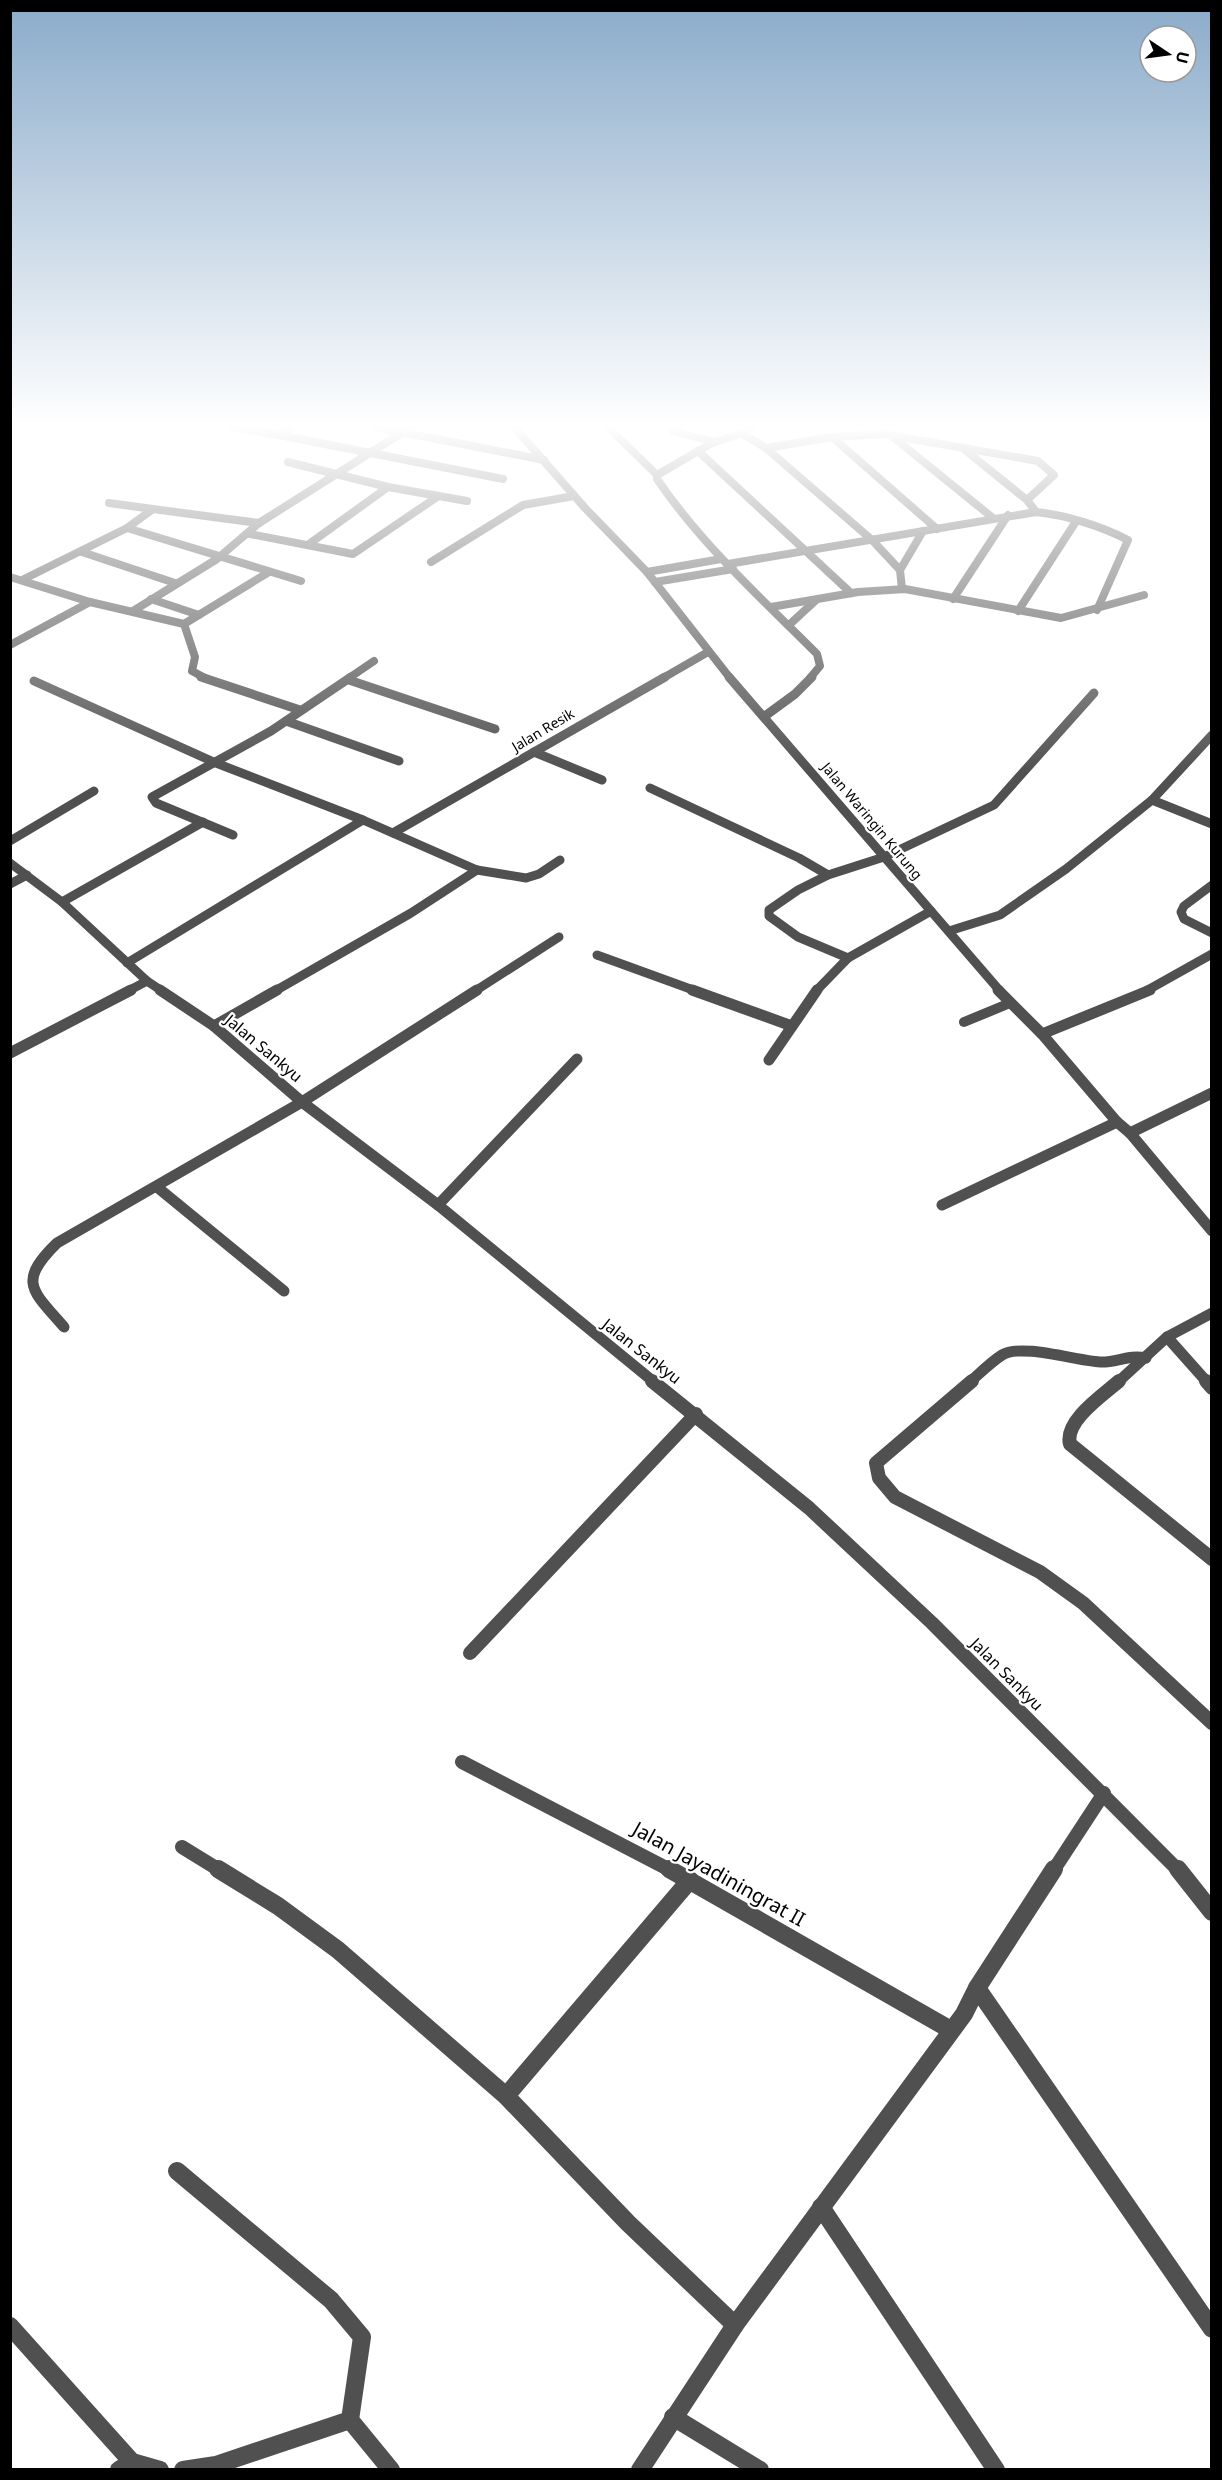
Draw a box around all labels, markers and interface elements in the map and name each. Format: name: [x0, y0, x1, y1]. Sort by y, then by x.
north arrow: [1138, 24, 1198, 84]
text: U: [1171, 49, 1195, 66]
street label: Jalan Resik: [506, 703, 578, 757]
street label: Jalan Waringin Kurung: [816, 757, 927, 883]
street label: Jalan Sankyu: [219, 1008, 307, 1087]
street label: Jalan Sankyu: [596, 1312, 686, 1389]
street label: Jalan Sankyu: [964, 1631, 1048, 1715]
street label: Jalan Jayadiningrat II: [626, 1814, 810, 1932]

